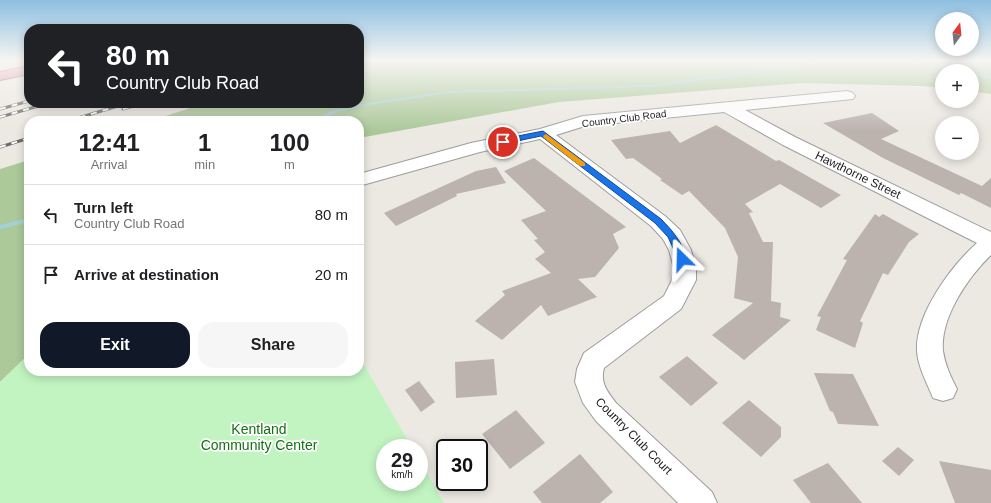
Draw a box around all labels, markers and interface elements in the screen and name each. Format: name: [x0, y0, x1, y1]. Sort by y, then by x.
north arrow: [935, 12, 979, 56]
map controls: [935, 12, 979, 160]
icon: left: [40, 40, 92, 92]
text: 80 m: [106, 40, 170, 71]
button: +: [935, 64, 979, 108]
text: Country Club Road: [106, 73, 259, 93]
street label: Country Club Road: [581, 108, 667, 129]
button: −: [935, 116, 979, 160]
pin: [486, 125, 520, 159]
text: 12:41: [78, 129, 140, 156]
text: 1: [198, 129, 211, 156]
text: 100: [270, 129, 310, 156]
icon: arrive: [492, 131, 514, 153]
street label: Hawthorne Street: [813, 148, 904, 202]
text: Arrival: [91, 157, 128, 172]
text: min: [194, 157, 215, 172]
text: m: [284, 157, 295, 172]
text: Turn left: [74, 199, 133, 216]
icon: left: [40, 204, 62, 226]
text: 80 m: [315, 206, 348, 223]
text: Country Club Road: [74, 216, 185, 231]
position arrow: [661, 238, 703, 280]
icon: arrive: [40, 264, 62, 286]
text: Arrive at destination: [74, 266, 219, 283]
text: 20 m: [315, 266, 348, 283]
button: Exit: [40, 322, 190, 368]
button: Share: [198, 322, 348, 368]
street label: Country Club Court: [593, 395, 676, 478]
park label: Kentland Community Center: [201, 421, 318, 453]
speed limit sign: 30: [436, 439, 488, 491]
text: 29: [391, 449, 413, 471]
text: km/h: [391, 469, 413, 480]

